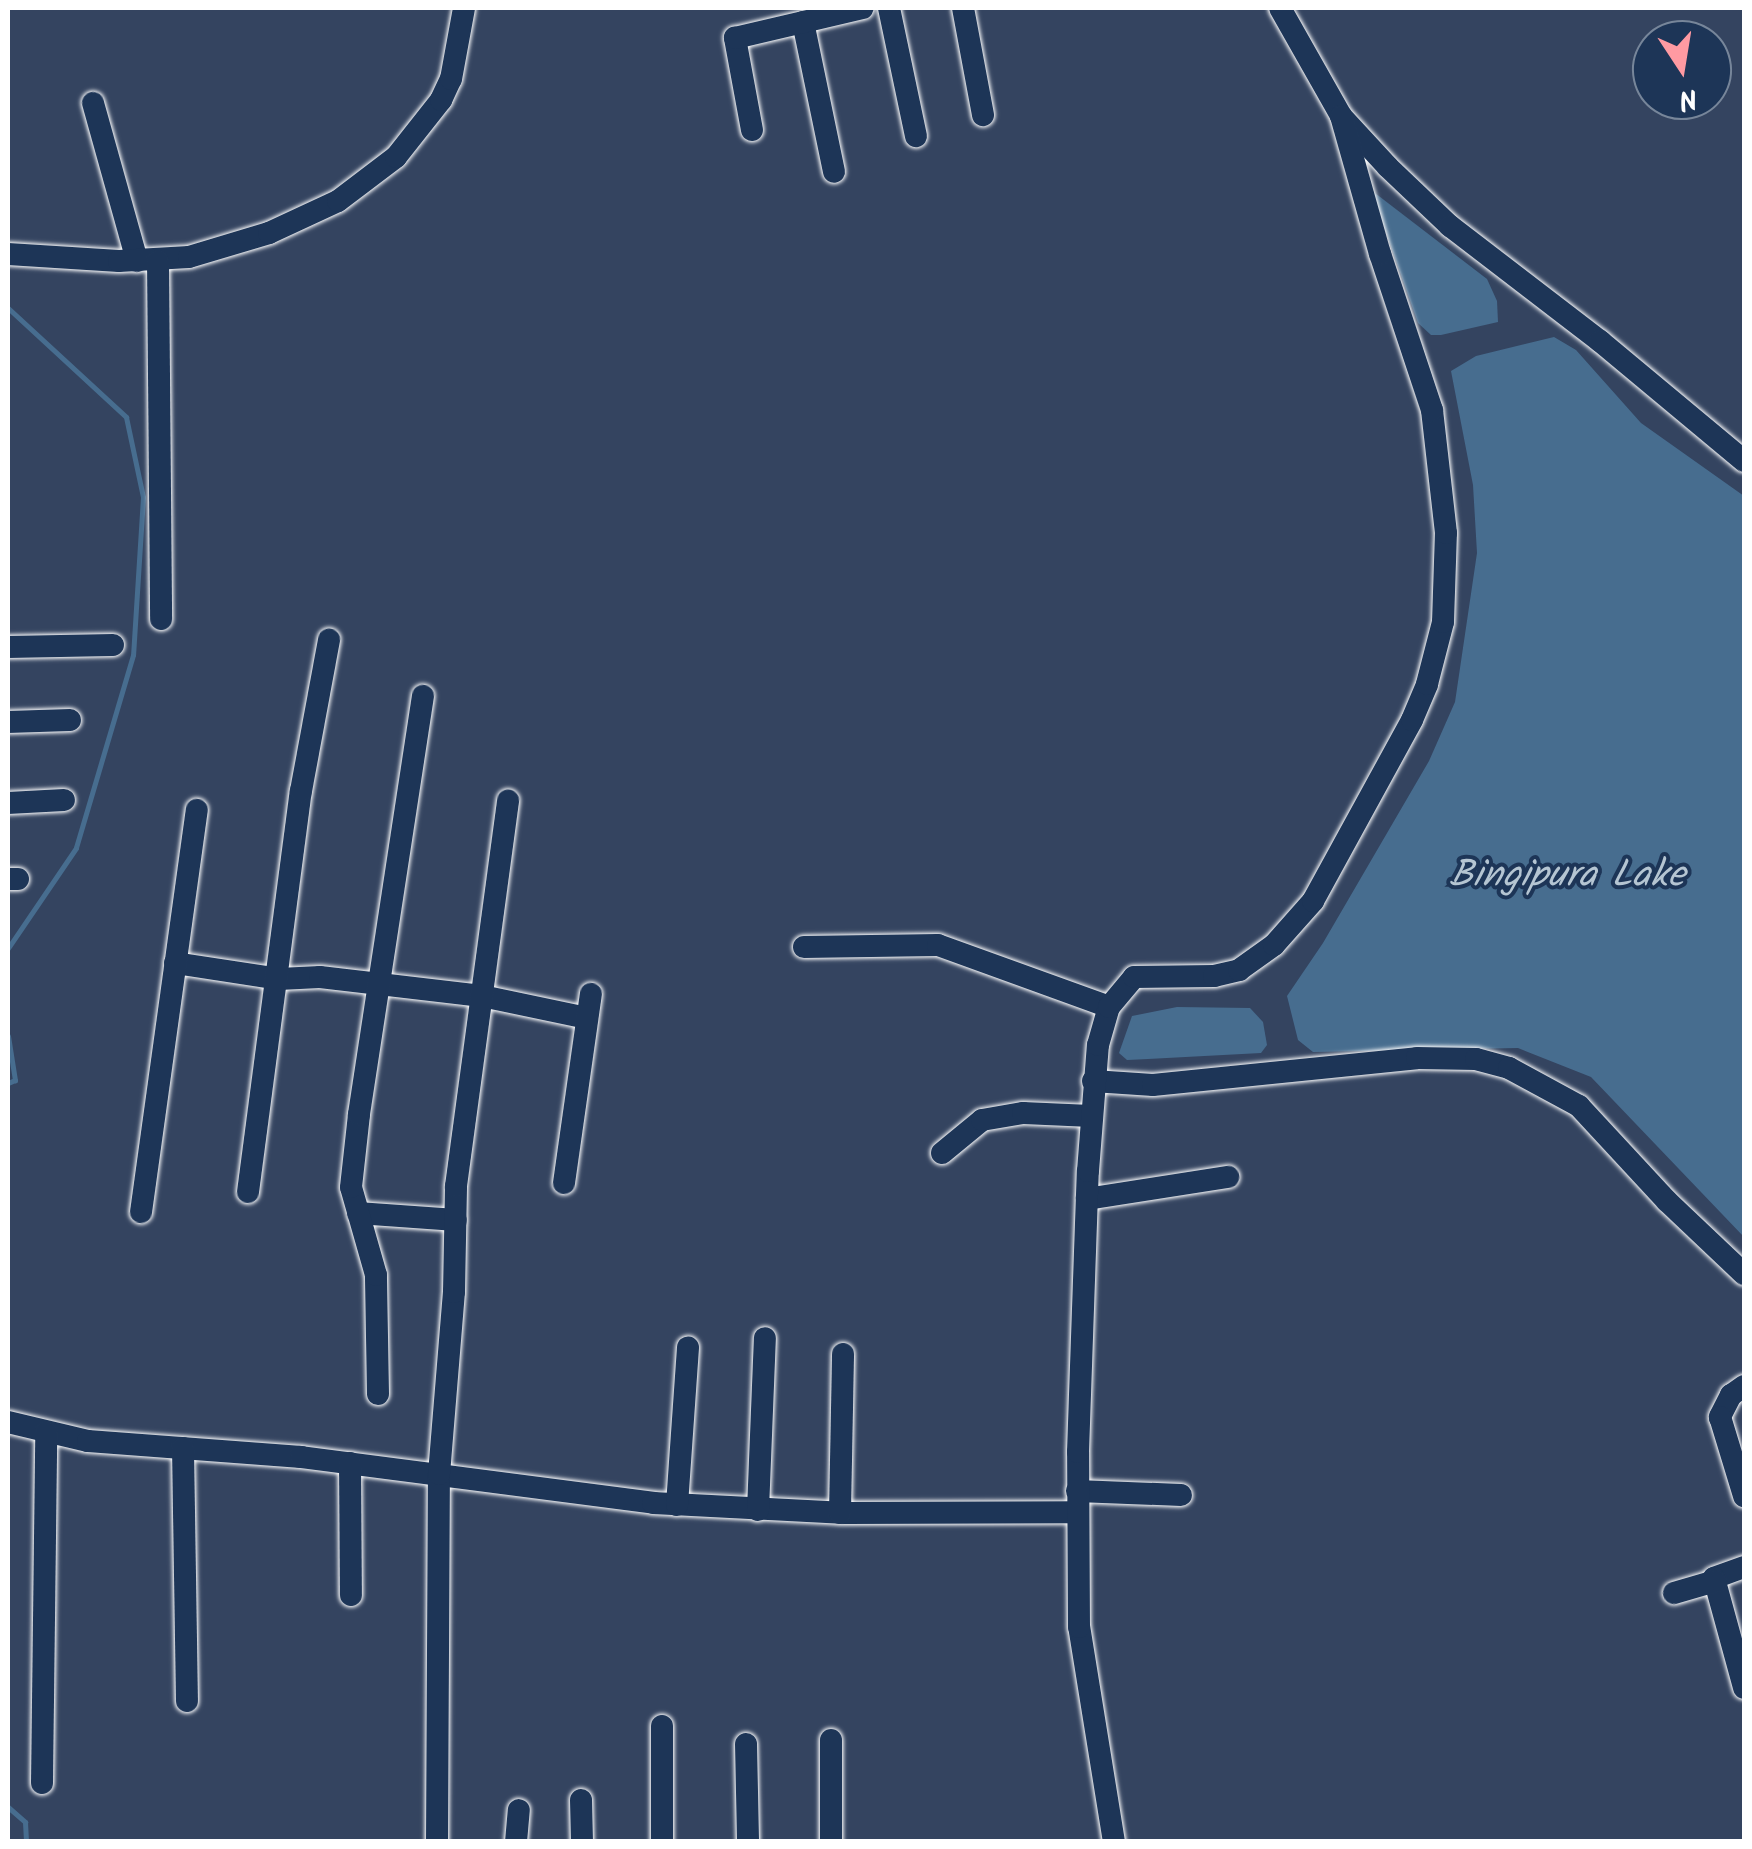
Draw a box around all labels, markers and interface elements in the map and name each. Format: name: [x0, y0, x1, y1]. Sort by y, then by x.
north arrow: [1632, 20, 1732, 120]
text: N: [1675, 74, 1701, 122]
water label: Bingipura Lake: [1449, 854, 1685, 900]

